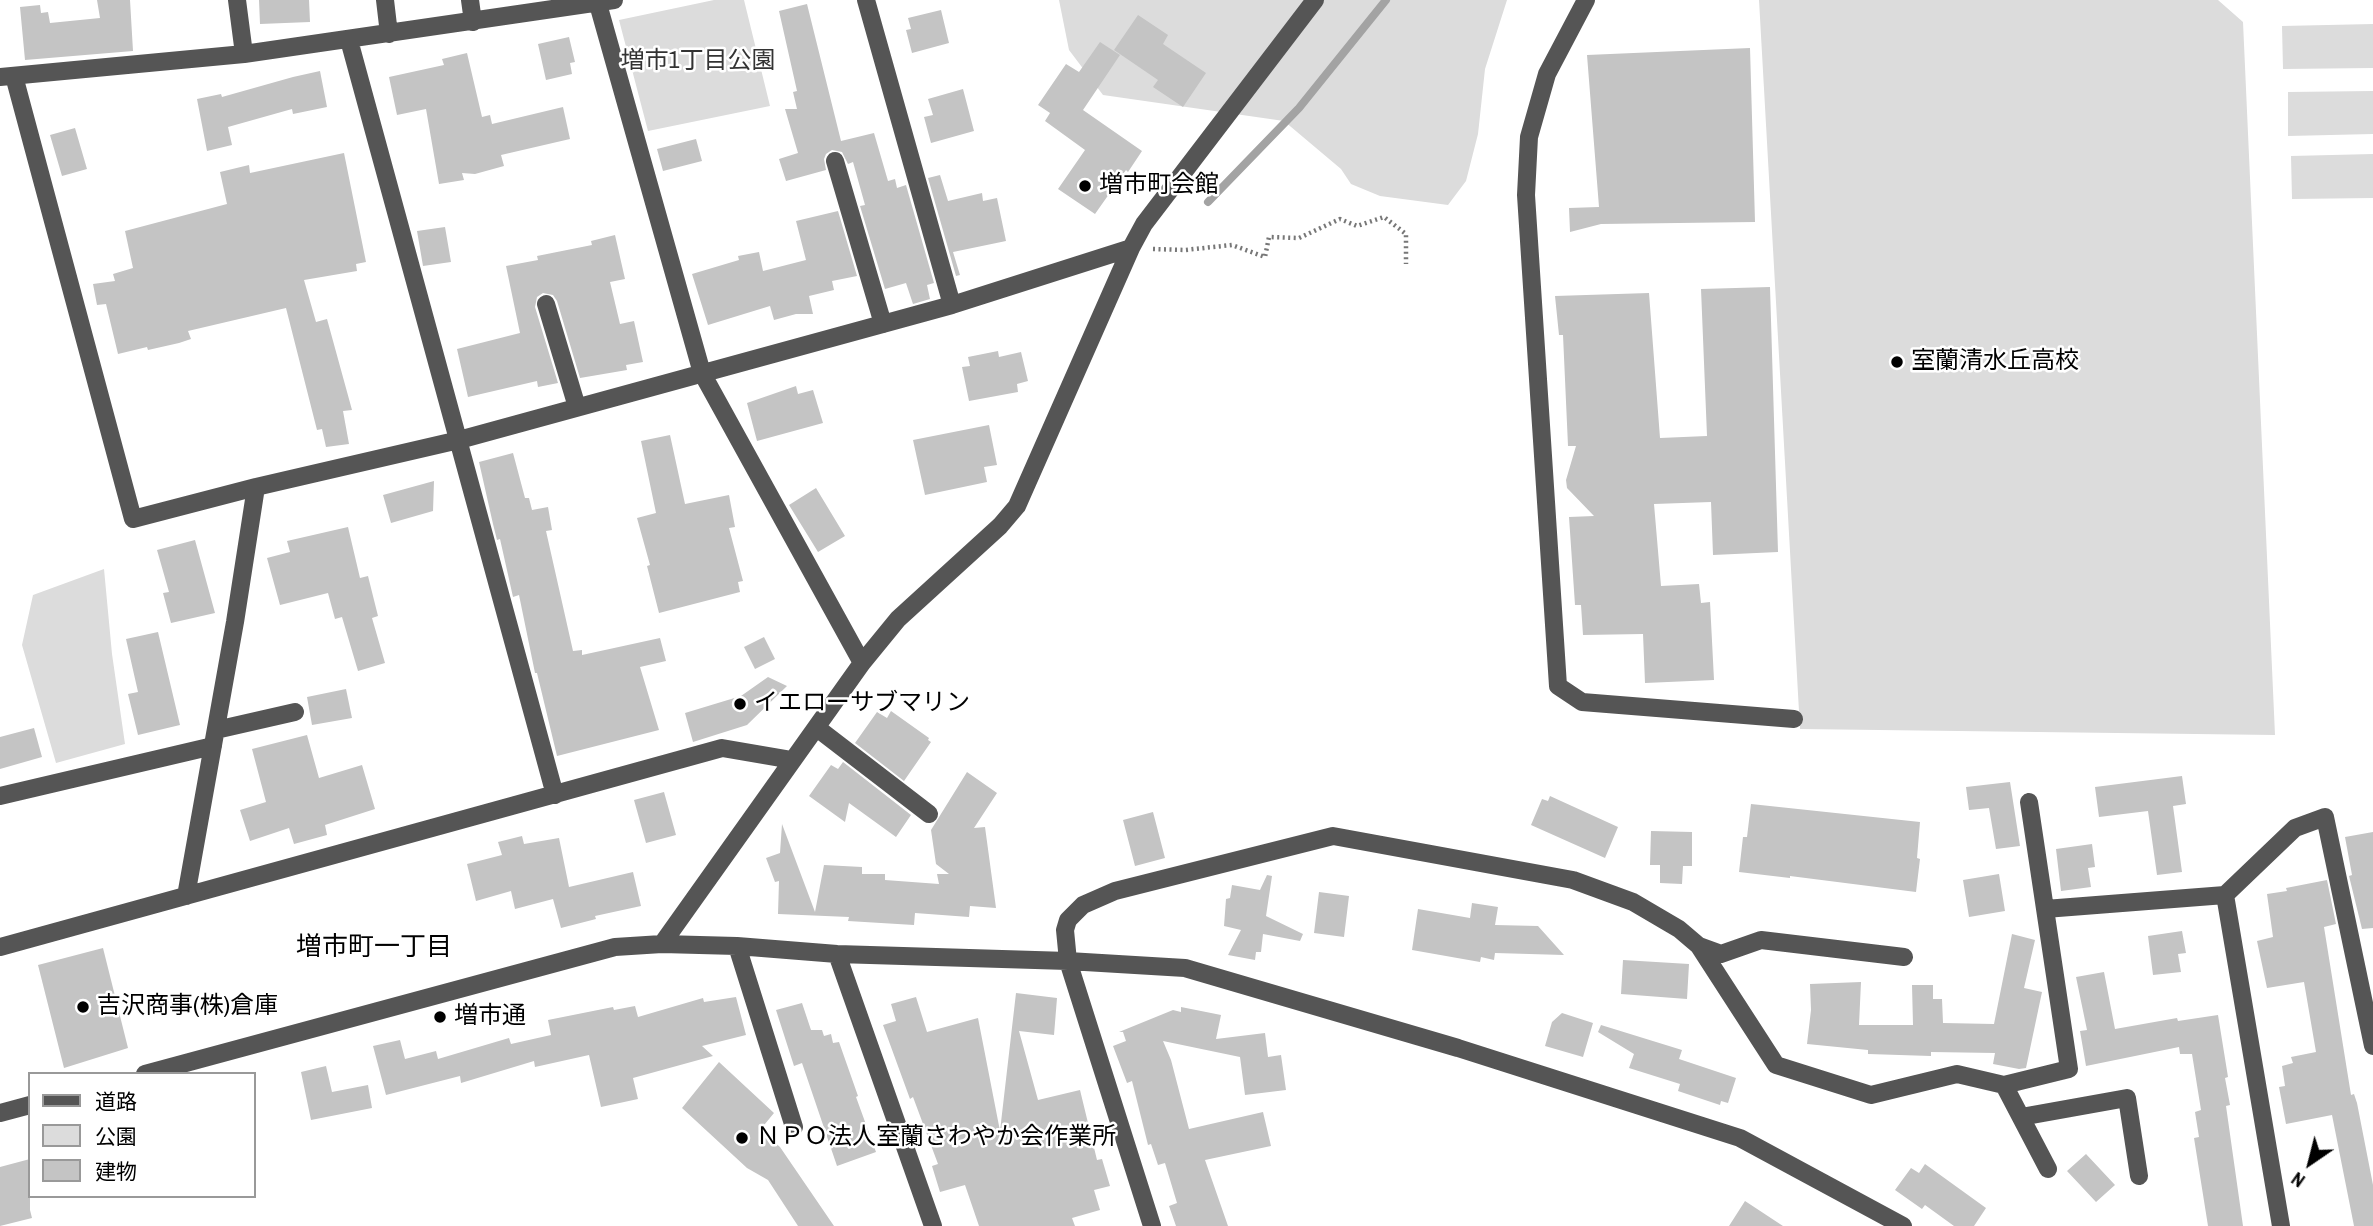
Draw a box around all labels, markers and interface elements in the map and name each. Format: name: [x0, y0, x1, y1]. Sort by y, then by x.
park label: 増市1丁目公園: [621, 48, 775, 76]
place label: 増市町会館: [1099, 172, 1219, 200]
marker: 増市町会館: [1077, 178, 1093, 194]
place label: 室蘭清水丘高校: [1911, 348, 2079, 376]
marker: 室蘭清水丘高校: [1889, 354, 1905, 370]
place label: イエローサブマリン: [754, 690, 970, 718]
marker: イエローサブマリン: [732, 696, 748, 712]
district label: 増市町一丁目: [296, 932, 452, 964]
place label: 吉沢商事(株)倉庫: [97, 993, 278, 1021]
marker: 吉沢商事(株)倉庫: [75, 999, 91, 1015]
place label: 増市通: [454, 1003, 526, 1031]
marker: 増市通: [432, 1009, 448, 1025]
legend: [28, 1072, 256, 1198]
text: 道路: [95, 1087, 137, 1116]
text: 公園: [95, 1122, 137, 1151]
place label: ＮＰＯ法人室蘭さわやか会作業所: [756, 1124, 1116, 1152]
north arrow: [2275, 1128, 2345, 1198]
marker: ＮＰＯ法人室蘭さわやか会作業所: [734, 1130, 750, 1146]
text: 建物: [95, 1157, 137, 1186]
text: N: [2286, 1166, 2310, 1194]

